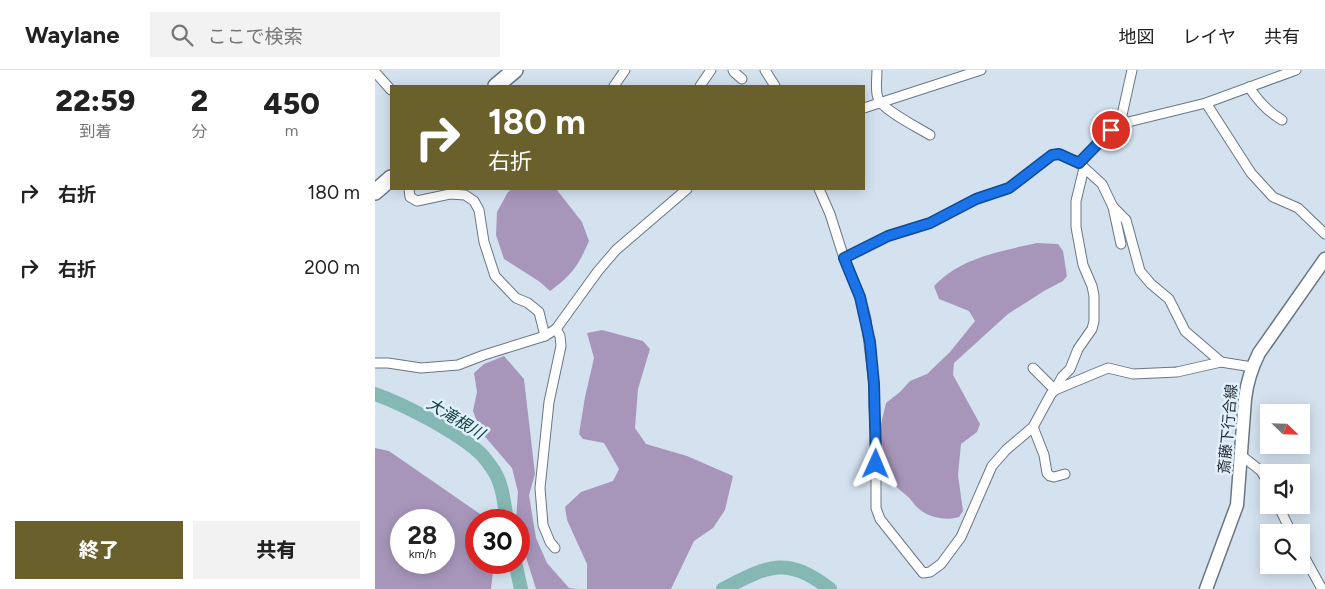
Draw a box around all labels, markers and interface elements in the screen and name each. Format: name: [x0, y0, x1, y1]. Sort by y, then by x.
search box: [150, 12, 500, 57]
text: Waylane: [25, 20, 120, 49]
icon: search: [168, 21, 196, 49]
text: ここで検索: [208, 25, 303, 48]
text: 地図: [1119, 26, 1155, 48]
text: レイヤ: [1183, 26, 1236, 48]
text: 共有: [1264, 26, 1300, 48]
text: 22:59: [55, 82, 135, 119]
text: 2: [191, 82, 208, 119]
text: 450: [264, 85, 320, 122]
text: 180 m: [488, 101, 586, 143]
icon: right: [405, 105, 470, 170]
pin: [1090, 109, 1132, 151]
icon: arrive: [1097, 116, 1125, 144]
text: m: [285, 121, 298, 140]
text: 到着: [79, 122, 111, 141]
text: 分: [191, 122, 207, 141]
text: 右折: [488, 148, 532, 175]
icon: right: [15, 179, 43, 207]
text: 180 m: [307, 181, 360, 204]
text: 右折: [58, 183, 96, 206]
icon: right: [15, 254, 43, 282]
text: 200 m: [304, 256, 360, 279]
text: 右折: [58, 258, 96, 281]
street label: 斎藤下行合線: [1215, 383, 1241, 475]
water label: 大滝根川: [423, 394, 490, 444]
north arrow: [1260, 404, 1310, 454]
map controls: [1260, 404, 1310, 574]
position arrow: [849, 437, 901, 489]
button: sound: [1260, 464, 1310, 514]
speed limit sign: 30: [465, 509, 530, 574]
text: 28: [408, 520, 437, 550]
button: 終了: [15, 521, 183, 579]
button: 共有: [193, 521, 360, 579]
button: search: [1260, 524, 1310, 574]
text: km/h: [409, 547, 436, 561]

